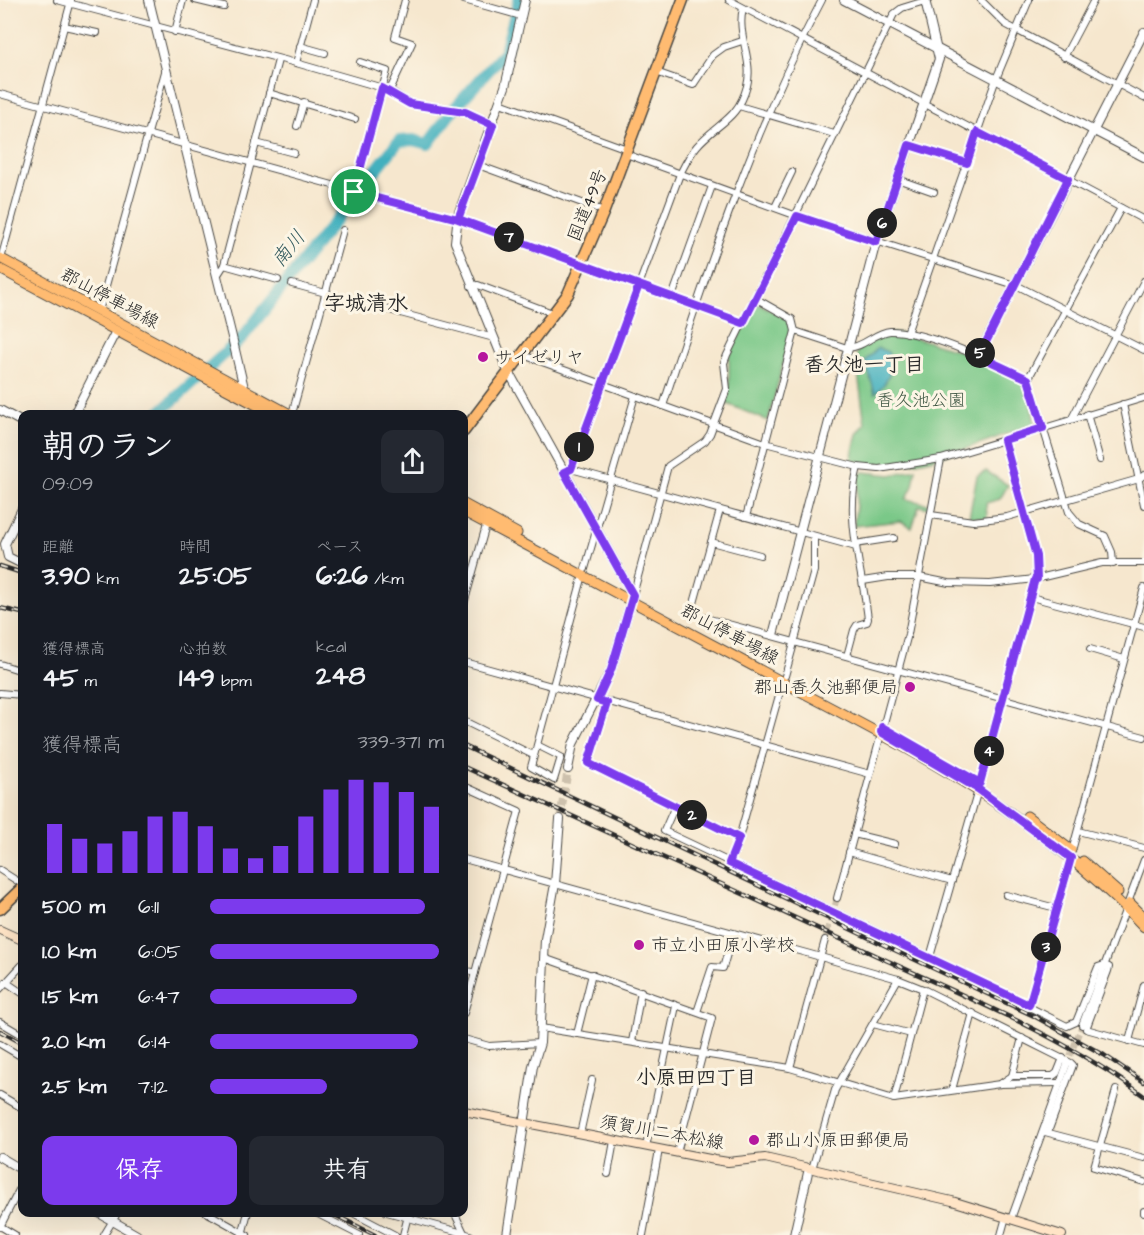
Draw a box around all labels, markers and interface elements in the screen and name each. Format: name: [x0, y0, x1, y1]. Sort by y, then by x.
street label: 国道49号: [562, 165, 613, 245]
pin: [328, 166, 379, 217]
icon: arrive: [337, 175, 370, 208]
pin: 6: [867, 208, 897, 238]
text: 6: [877, 212, 887, 234]
pin: 7: [494, 222, 524, 252]
water label: 南川: [265, 224, 312, 273]
text: 7: [504, 226, 514, 248]
street label: 郡山停車場線: [56, 262, 163, 335]
district label: 字城清水: [324, 289, 408, 318]
pin: 5: [965, 338, 995, 368]
text: 5: [974, 342, 986, 364]
place label: サイゼリヤ: [495, 345, 584, 370]
marker: サイゼリヤ: [476, 350, 490, 364]
district label: 香久池一丁目: [804, 351, 924, 379]
park label: 香久池公園: [876, 388, 966, 413]
text: 朝のラン: [42, 424, 174, 470]
button: share: [381, 430, 444, 493]
pin: 1: [564, 432, 594, 462]
text: 1: [578, 436, 580, 458]
text: 09:09: [42, 470, 93, 498]
text: 距離: [42, 536, 74, 558]
text: 時間: [179, 536, 211, 558]
text: ペース: [316, 536, 363, 558]
text: 3.90: [42, 558, 90, 594]
text: 25:05: [179, 558, 251, 594]
text: 6:26: [316, 558, 368, 594]
text: km: [90, 568, 119, 590]
text: /km: [368, 568, 404, 590]
street label: 郡山停車場線: [676, 598, 783, 671]
text: kcal: [316, 636, 347, 658]
text: 獲得標高: [42, 638, 106, 660]
text: 心拍数: [179, 638, 227, 660]
text: 248: [316, 658, 365, 694]
text: 45: [42, 660, 78, 696]
text: 149: [179, 660, 215, 696]
text: m: [78, 670, 97, 692]
text: bpm: [215, 670, 252, 692]
place label: 郡山香久池郵便局: [754, 675, 898, 700]
marker: 郡山香久池郵便局: [903, 680, 917, 694]
text: 339–371 m: [357, 728, 444, 756]
text: 獲得標高: [42, 731, 122, 759]
pin: 4: [974, 736, 1004, 766]
text: 4: [984, 740, 994, 762]
pin: 2: [677, 800, 707, 830]
text: 2: [687, 804, 697, 826]
text: 500 m: [42, 893, 105, 921]
text: 6:11: [138, 893, 159, 921]
pin: 3: [1031, 932, 1061, 962]
place label: 市立小田原小学校: [651, 933, 795, 958]
text: 3: [1042, 936, 1050, 958]
text: 1.0 km: [42, 938, 96, 966]
text: 6:05: [138, 938, 181, 966]
marker: 市立小田原小学校: [632, 938, 646, 952]
text: 1.5 km: [42, 983, 97, 1011]
text: 6:47: [138, 983, 180, 1011]
text: 2.0 km: [42, 1028, 105, 1056]
text: 6:14: [138, 1028, 170, 1056]
district label: 小原田四丁目: [636, 1064, 756, 1092]
text: 2.5 km: [42, 1073, 106, 1101]
text: 7:12: [138, 1073, 168, 1101]
street label: 須賀川二本松線: [598, 1109, 726, 1156]
place label: 郡山小原田郵便局: [766, 1128, 910, 1153]
marker: 郡山小原田郵便局: [747, 1133, 761, 1147]
button: 保存: [42, 1136, 237, 1205]
button: 共有: [249, 1136, 444, 1205]

